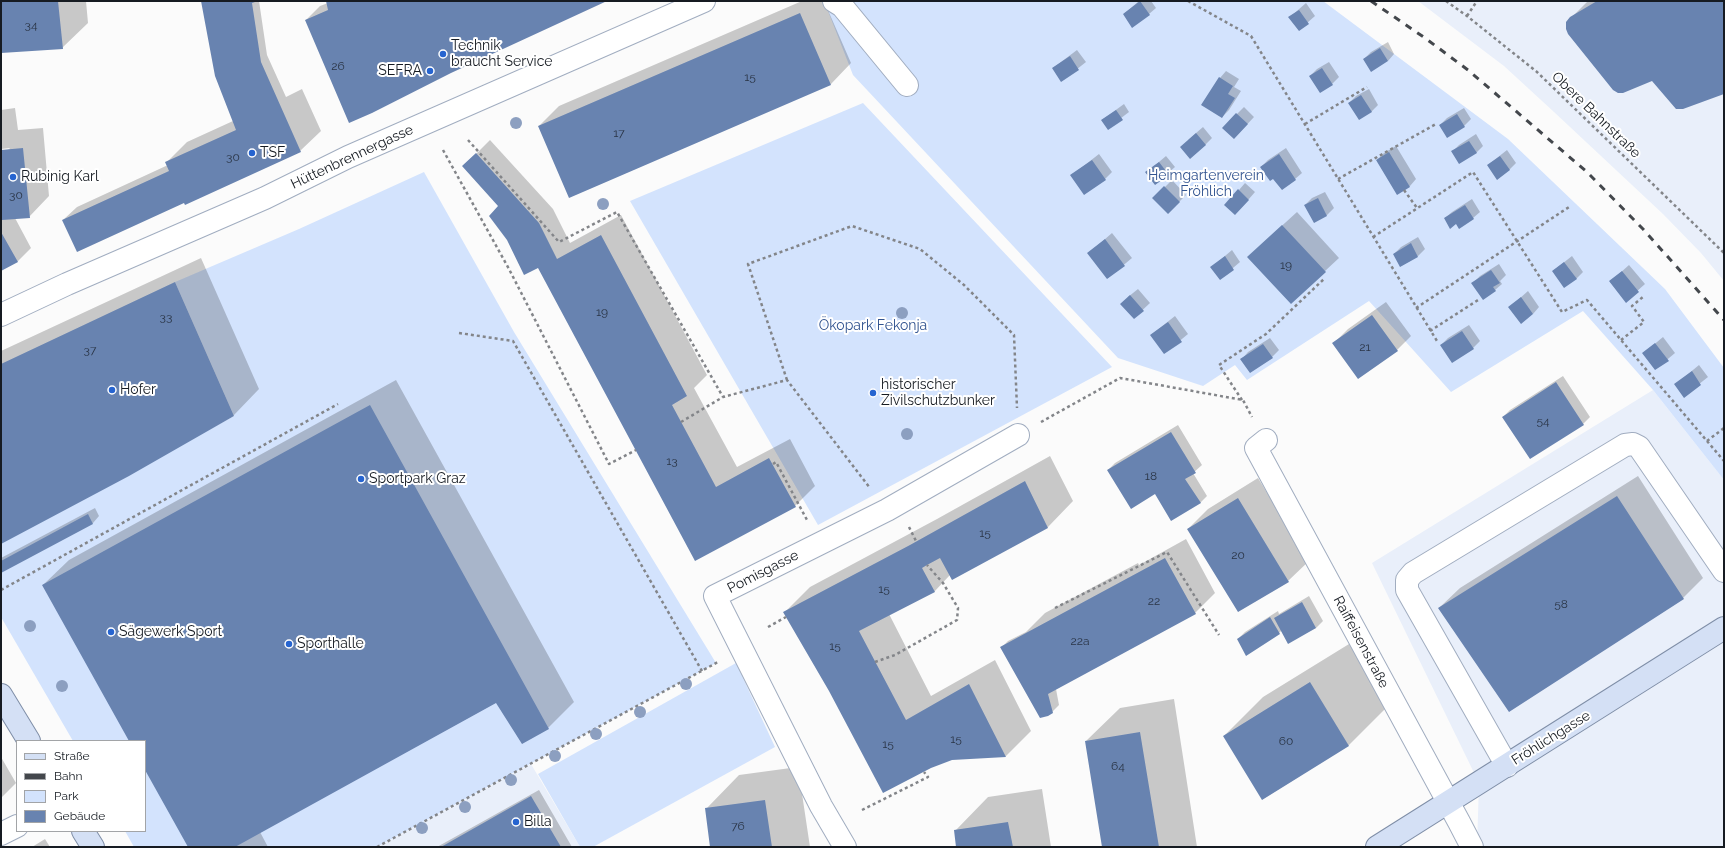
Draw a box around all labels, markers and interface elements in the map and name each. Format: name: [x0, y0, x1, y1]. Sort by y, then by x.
house number: 34: [25, 18, 37, 32]
place label: Technik braucht Service: [451, 38, 552, 70]
marker: Technik braucht Service: [438, 49, 448, 59]
house number: 26: [331, 59, 345, 73]
place label: SEFRA: [378, 63, 422, 79]
marker: SEFRA: [425, 66, 435, 76]
street label: Obere Bahnstraße: [1548, 68, 1644, 162]
house number: 15: [744, 70, 756, 84]
street label: Hüttenbrennergasse: [288, 121, 416, 193]
house number: 17: [613, 126, 625, 140]
place label: TSF: [260, 145, 285, 161]
marker: TSF: [247, 148, 257, 158]
house number: 30: [226, 150, 240, 164]
park label: Heimgartenverein Fröhlich: [1148, 168, 1264, 200]
place label: Rubinig Karl: [21, 169, 99, 185]
marker: Rubinig Karl: [8, 172, 18, 182]
house number: 30: [9, 188, 23, 202]
house number: 19: [1280, 258, 1292, 272]
house number: 19: [596, 305, 608, 319]
house number: 33: [160, 310, 172, 324]
park label: Ökopark Fekonja: [819, 318, 927, 334]
house number: 21: [1359, 340, 1371, 354]
house number: 37: [84, 343, 96, 357]
place label: historischer Zivilschutzbunker: [881, 377, 995, 410]
place label: Hofer: [120, 382, 156, 398]
marker: Hofer: [107, 385, 117, 395]
marker: historischer Zivilschutzbunker: [868, 388, 878, 398]
house number: 54: [1536, 414, 1550, 428]
house number: 13: [666, 454, 678, 468]
house number: 18: [1145, 469, 1157, 483]
place label: Sportpark Graz: [369, 471, 466, 487]
marker: Sportpark Graz: [356, 474, 366, 484]
house number: 15: [979, 526, 991, 540]
street label: Pomisgasse: [725, 547, 801, 597]
house number: 20: [1231, 548, 1245, 562]
house number: 15: [878, 582, 890, 596]
street label: Raiffeisenstraße: [1330, 593, 1392, 691]
house number: 22: [1148, 594, 1160, 608]
house number: 58: [1554, 597, 1568, 611]
place label: Sägewerk Sport: [119, 624, 222, 640]
marker: Sägewerk Sport: [106, 627, 116, 637]
house number: 22a: [1070, 634, 1090, 648]
place label: Sporthalle: [297, 636, 364, 652]
marker: Sporthalle: [284, 639, 294, 649]
house number: 15: [829, 639, 841, 653]
street label: Fröhlichgasse: [1509, 707, 1593, 769]
house number: 15: [950, 732, 962, 746]
house number: 60: [1279, 734, 1293, 748]
house number: 15: [882, 737, 894, 751]
legend: [16, 740, 146, 832]
text: Straße: [54, 749, 90, 763]
house number: 64: [1111, 759, 1125, 773]
text: Bahn: [54, 769, 83, 783]
text: Park: [54, 789, 79, 803]
text: Gebäude: [54, 809, 105, 823]
place label: Billa: [524, 814, 552, 830]
marker: Billa: [511, 817, 521, 827]
house number: 76: [731, 819, 745, 833]

